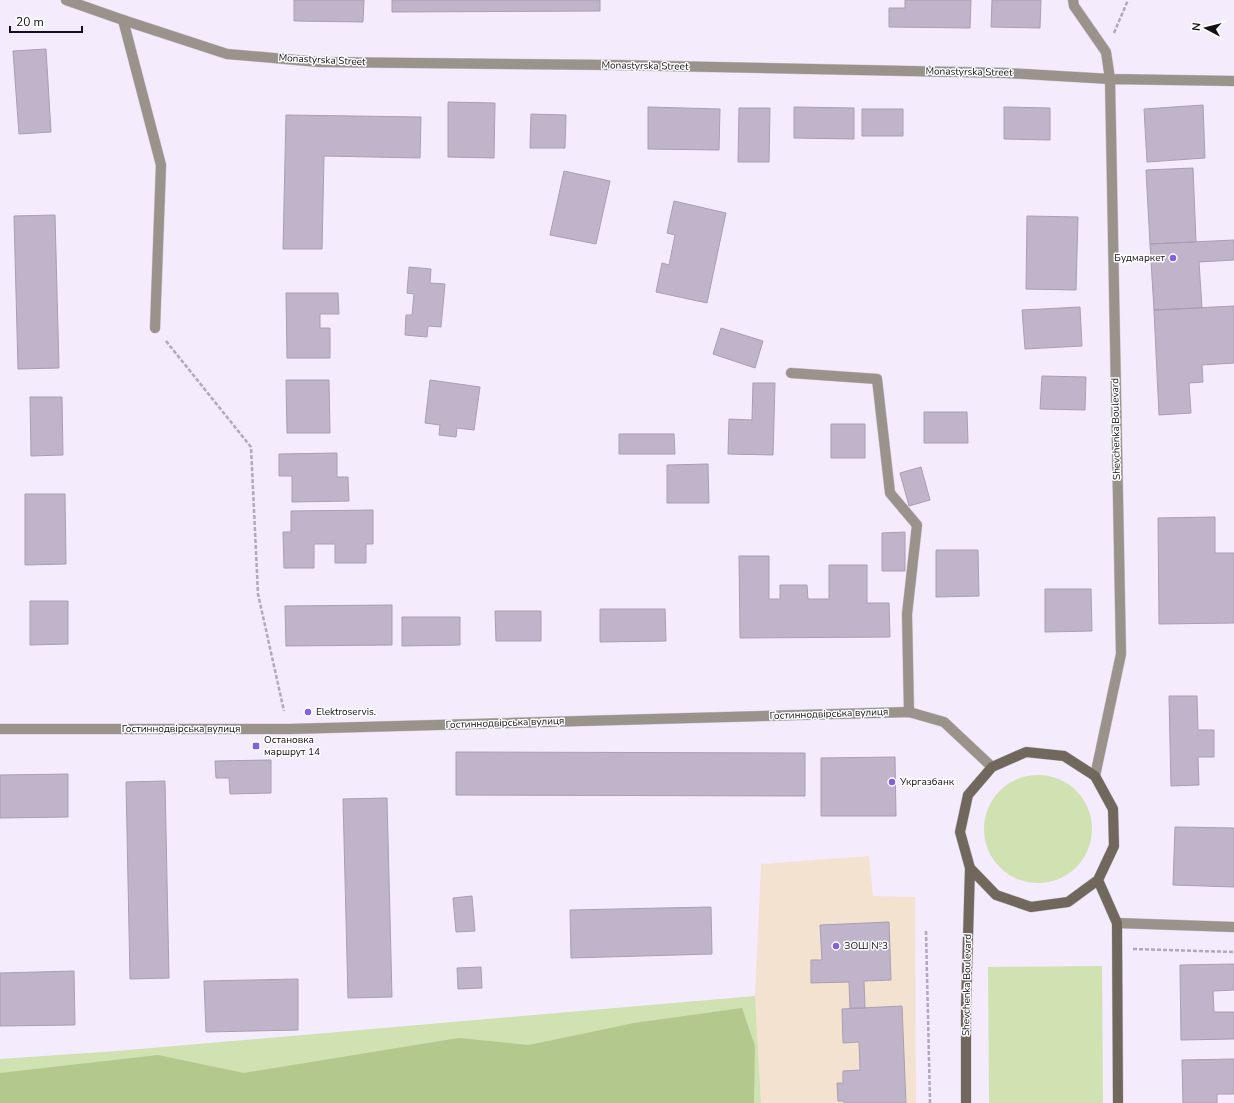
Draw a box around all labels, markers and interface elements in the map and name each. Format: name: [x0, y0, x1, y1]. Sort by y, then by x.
scale bar: [10, 8, 82, 34]
north arrow: [1186, 8, 1226, 48]
text: 20 m: [16, 14, 44, 30]
text: N: [1189, 22, 1205, 32]
street label: Monastyrska Street: [278, 51, 366, 69]
street label: Monastyrska Street: [601, 58, 689, 74]
street label: Monastyrska Street: [925, 64, 1013, 80]
place label: Будмаркет: [1114, 251, 1166, 265]
marker: Будмаркет: [1168, 253, 1178, 263]
street label: Shevchenka Boulevard: [1108, 378, 1124, 480]
place label: Elektroservis.: [316, 705, 376, 719]
street label: Гостиннодвірська вулиця: [769, 705, 889, 723]
marker: Elektroservis.: [303, 707, 313, 717]
street label: Гостиннодвірська вулиця: [445, 714, 565, 732]
street label: Гостиннодвірська вулиця: [122, 722, 240, 736]
place label: Остановка маршрут 14: [264, 733, 320, 759]
marker: Остановка маршрут 14: [251, 741, 261, 751]
place label: Укргазбанк: [899, 775, 955, 789]
marker: Укргазбанк: [887, 777, 897, 787]
street label: Shevchenka Boulevard: [959, 934, 975, 1036]
place label: ЗОШ №3: [844, 939, 888, 953]
marker: ЗОШ №3: [831, 941, 841, 951]

